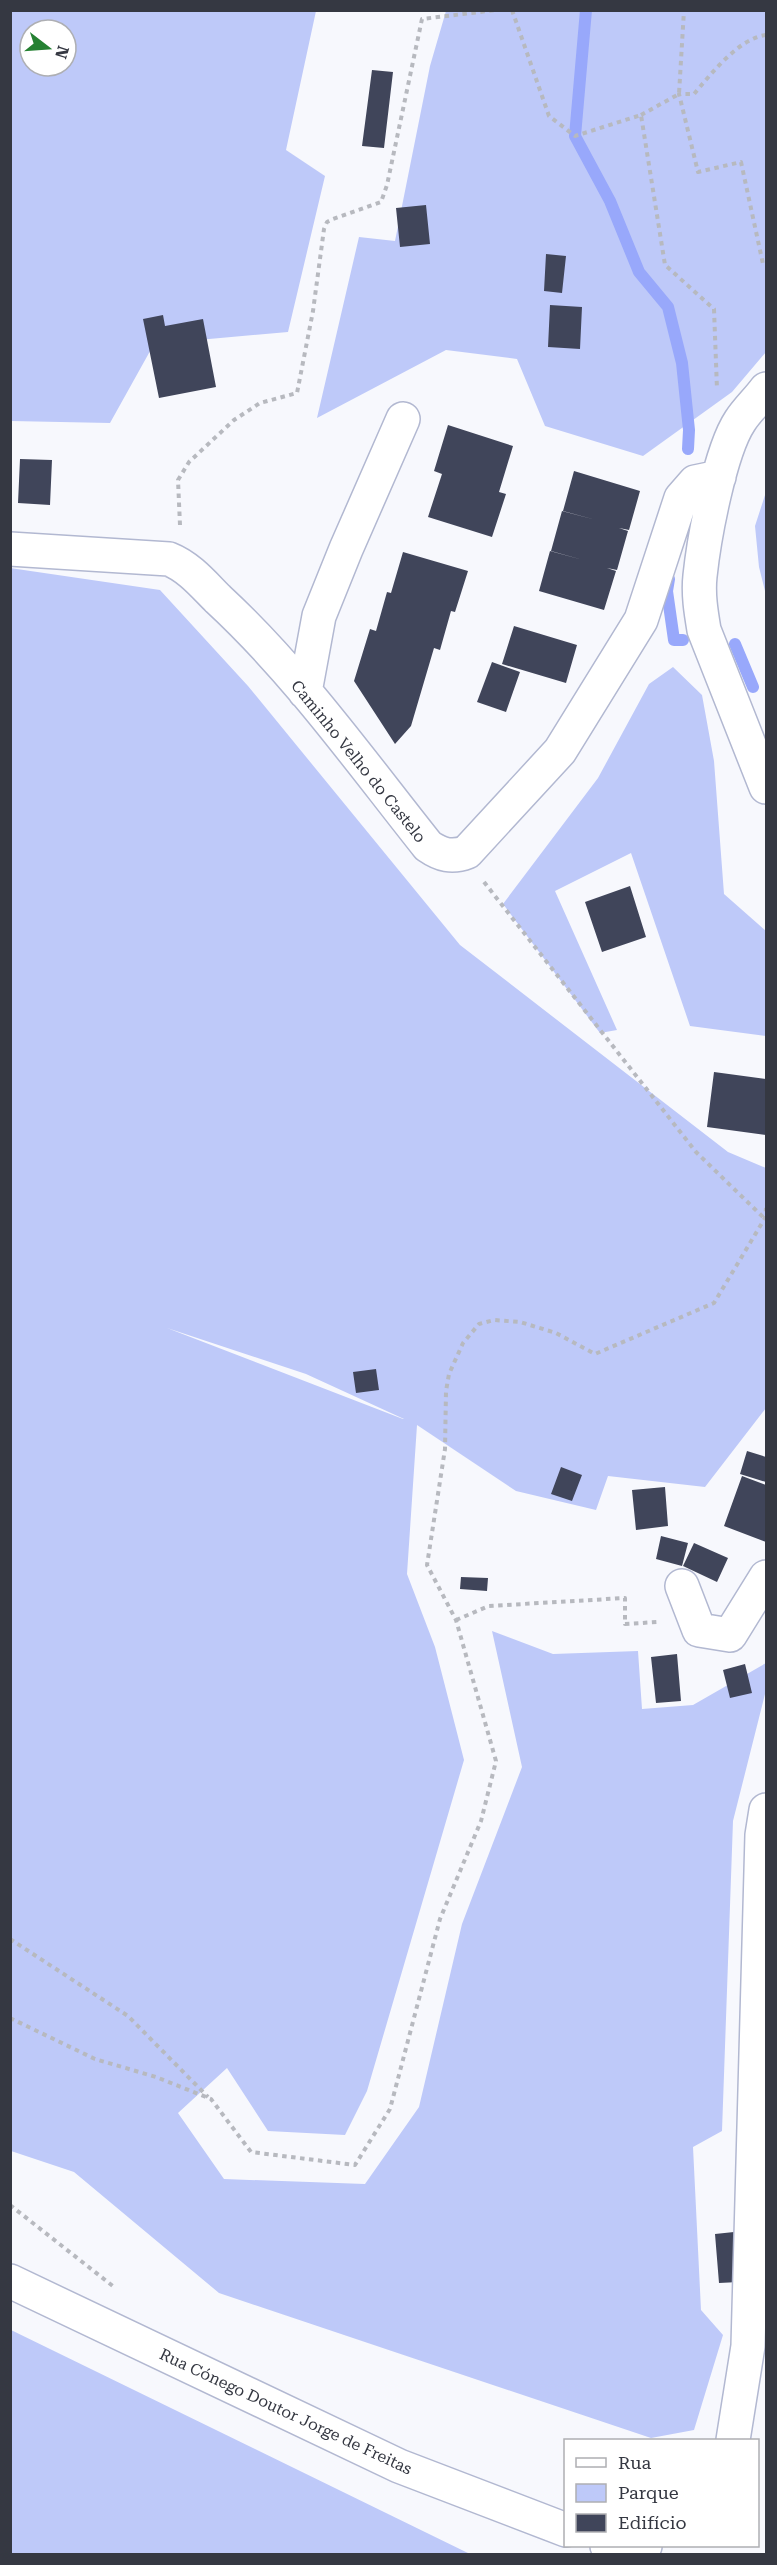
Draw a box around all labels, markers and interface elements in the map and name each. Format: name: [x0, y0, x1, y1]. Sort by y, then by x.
north arrow: [18, 18, 78, 78]
text: N: [51, 44, 73, 61]
street label: Caminho Velho do Castelo: [287, 676, 430, 846]
street label: Rua Cónego Doutor Jorge de Freitas: [156, 2344, 415, 2479]
legend: [564, 2439, 759, 2547]
text: Rua: [618, 2452, 651, 2473]
text: Parque: [618, 2482, 679, 2503]
text: Edifício: [618, 2512, 686, 2533]

